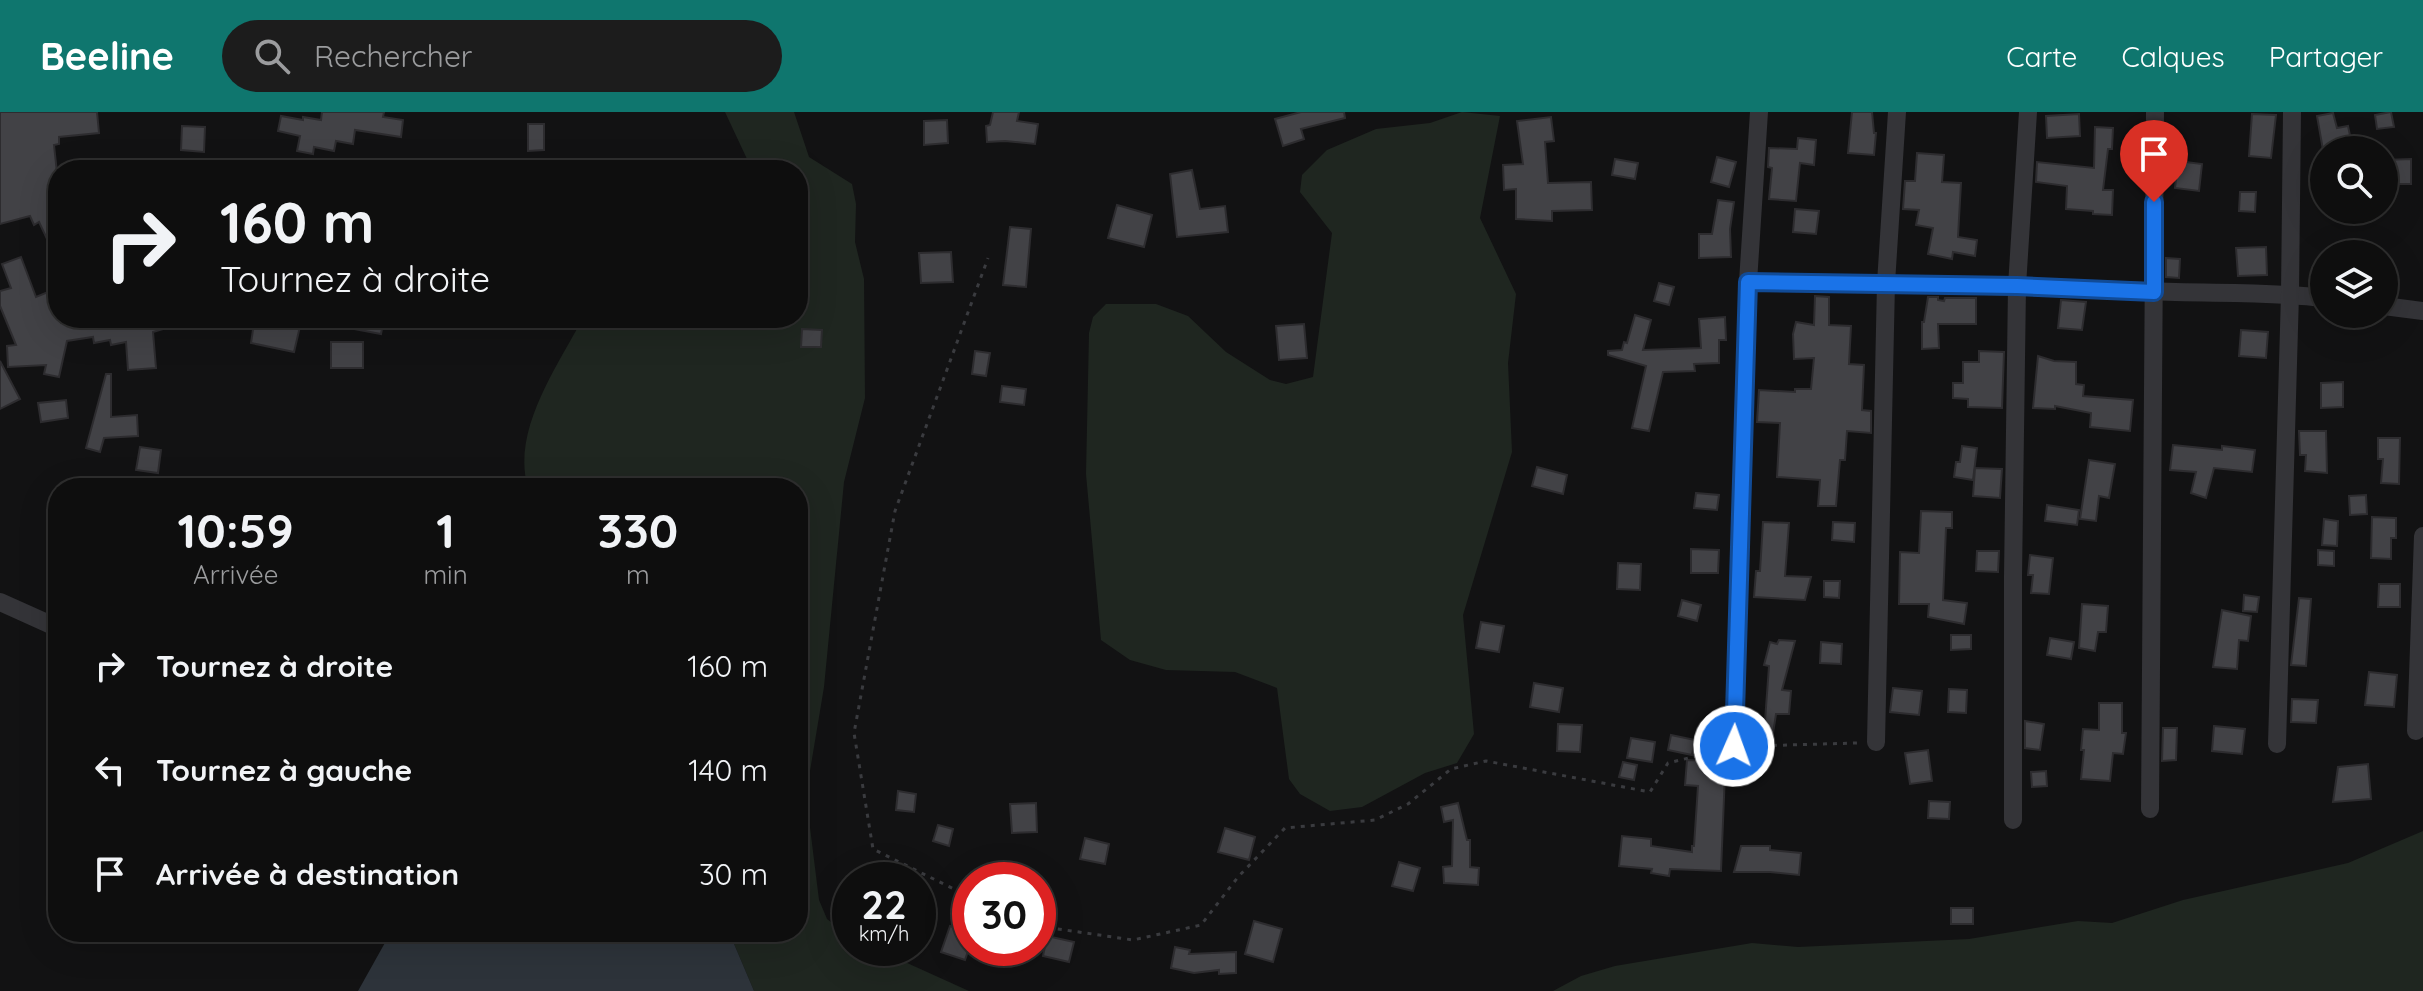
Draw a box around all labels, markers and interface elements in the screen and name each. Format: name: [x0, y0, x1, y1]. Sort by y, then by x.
search box: [222, 20, 782, 92]
text: Beeline: [40, 32, 174, 80]
icon: search: [250, 34, 294, 78]
text: Rechercher: [314, 37, 472, 75]
text: Carte: [2006, 39, 2077, 74]
text: Calques: [2121, 39, 2225, 74]
text: Partager: [2269, 39, 2383, 74]
pin: [2120, 120, 2188, 202]
icon: arrive: [2132, 132, 2176, 176]
map controls: [2310, 136, 2398, 328]
button: search: [2310, 136, 2398, 224]
text: 160 m: [220, 187, 374, 257]
icon: right: [88, 192, 192, 296]
button: layers: [2310, 240, 2398, 328]
text: Tournez à droite: [220, 256, 490, 301]
text: 10:59: [178, 500, 294, 560]
text: 1: [436, 500, 455, 560]
text: 330: [597, 500, 678, 560]
text: Arrivée: [193, 558, 278, 591]
text: min: [423, 558, 468, 591]
text: m: [626, 558, 650, 591]
icon: right: [88, 644, 132, 688]
text: Tournez à droite: [156, 647, 393, 685]
text: 160 m: [687, 647, 768, 685]
position arrow: [1692, 704, 1776, 788]
icon: left: [88, 748, 132, 792]
text: Tournez à gauche: [156, 751, 412, 789]
text: 140 m: [688, 751, 768, 789]
icon: arrive: [88, 852, 132, 896]
text: Arrivée à destination: [156, 855, 459, 893]
text: 30 m: [699, 855, 768, 893]
speed limit sign: 30: [952, 862, 1056, 966]
text: 22: [861, 879, 907, 929]
text: km/h: [859, 921, 909, 946]

